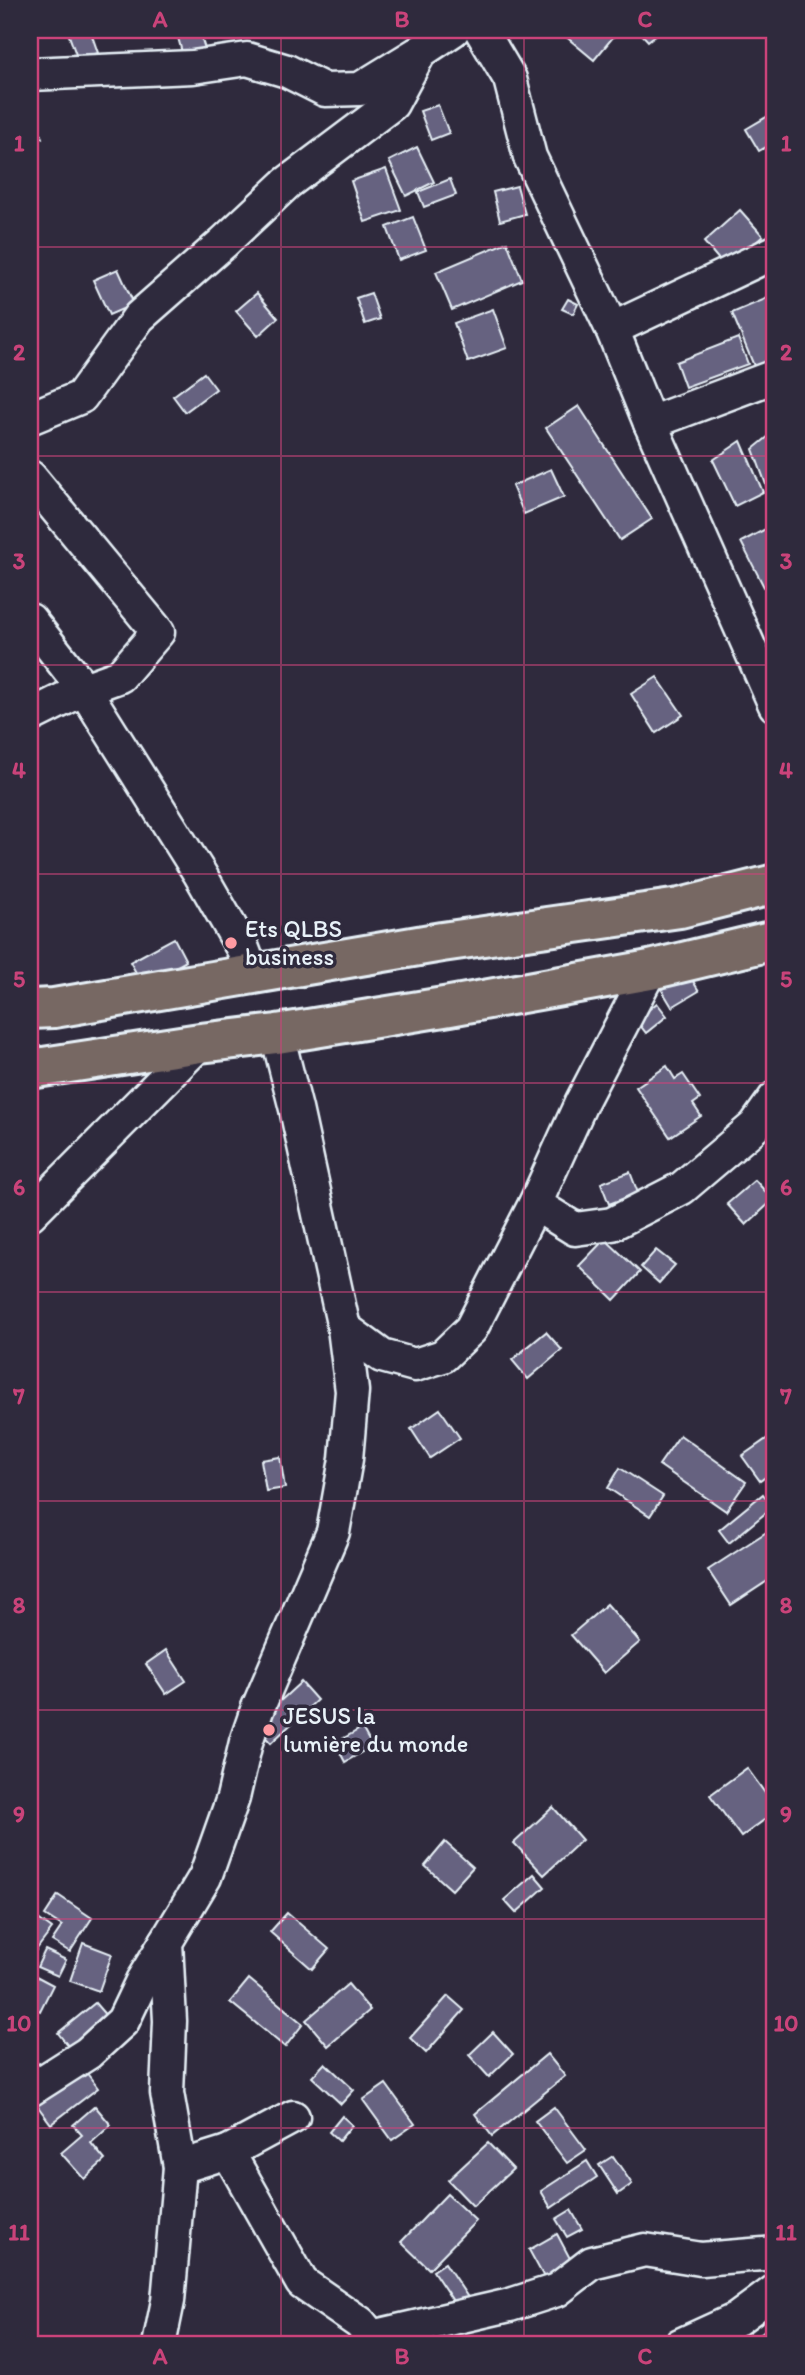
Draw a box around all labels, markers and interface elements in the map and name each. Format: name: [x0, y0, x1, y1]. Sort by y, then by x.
text: A: [152, 5, 168, 33]
text: B: [395, 5, 410, 33]
text: C: [638, 5, 653, 33]
text: 1: [14, 129, 25, 157]
text: 1: [781, 129, 792, 157]
text: 2: [13, 338, 26, 366]
text: 2: [780, 338, 793, 366]
text: 3: [13, 547, 26, 575]
text: 3: [780, 547, 793, 575]
text: 4: [12, 756, 26, 784]
text: 4: [779, 756, 793, 784]
place label: Ets QLBS business: [245, 914, 342, 971]
marker: Ets QLBS business: [223, 935, 239, 951]
text: 5: [13, 965, 25, 993]
text: 5: [780, 965, 792, 993]
text: 6: [13, 1173, 25, 1201]
text: 6: [780, 1173, 792, 1201]
text: 7: [12, 1382, 25, 1410]
text: 7: [779, 1382, 792, 1410]
text: 8: [13, 1591, 26, 1619]
text: 8: [780, 1591, 793, 1619]
place label: JESUS la lumière du monde: [283, 1701, 468, 1758]
marker: JESUS la lumière du monde: [261, 1722, 277, 1738]
text: 9: [13, 1800, 25, 1828]
text: 9: [780, 1800, 792, 1828]
text: 10: [7, 2009, 31, 2037]
text: 10: [774, 2009, 798, 2037]
text: 11: [8, 2218, 30, 2246]
text: 11: [775, 2218, 797, 2246]
text: A: [152, 2342, 168, 2370]
text: B: [395, 2342, 410, 2370]
text: C: [638, 2342, 653, 2370]

